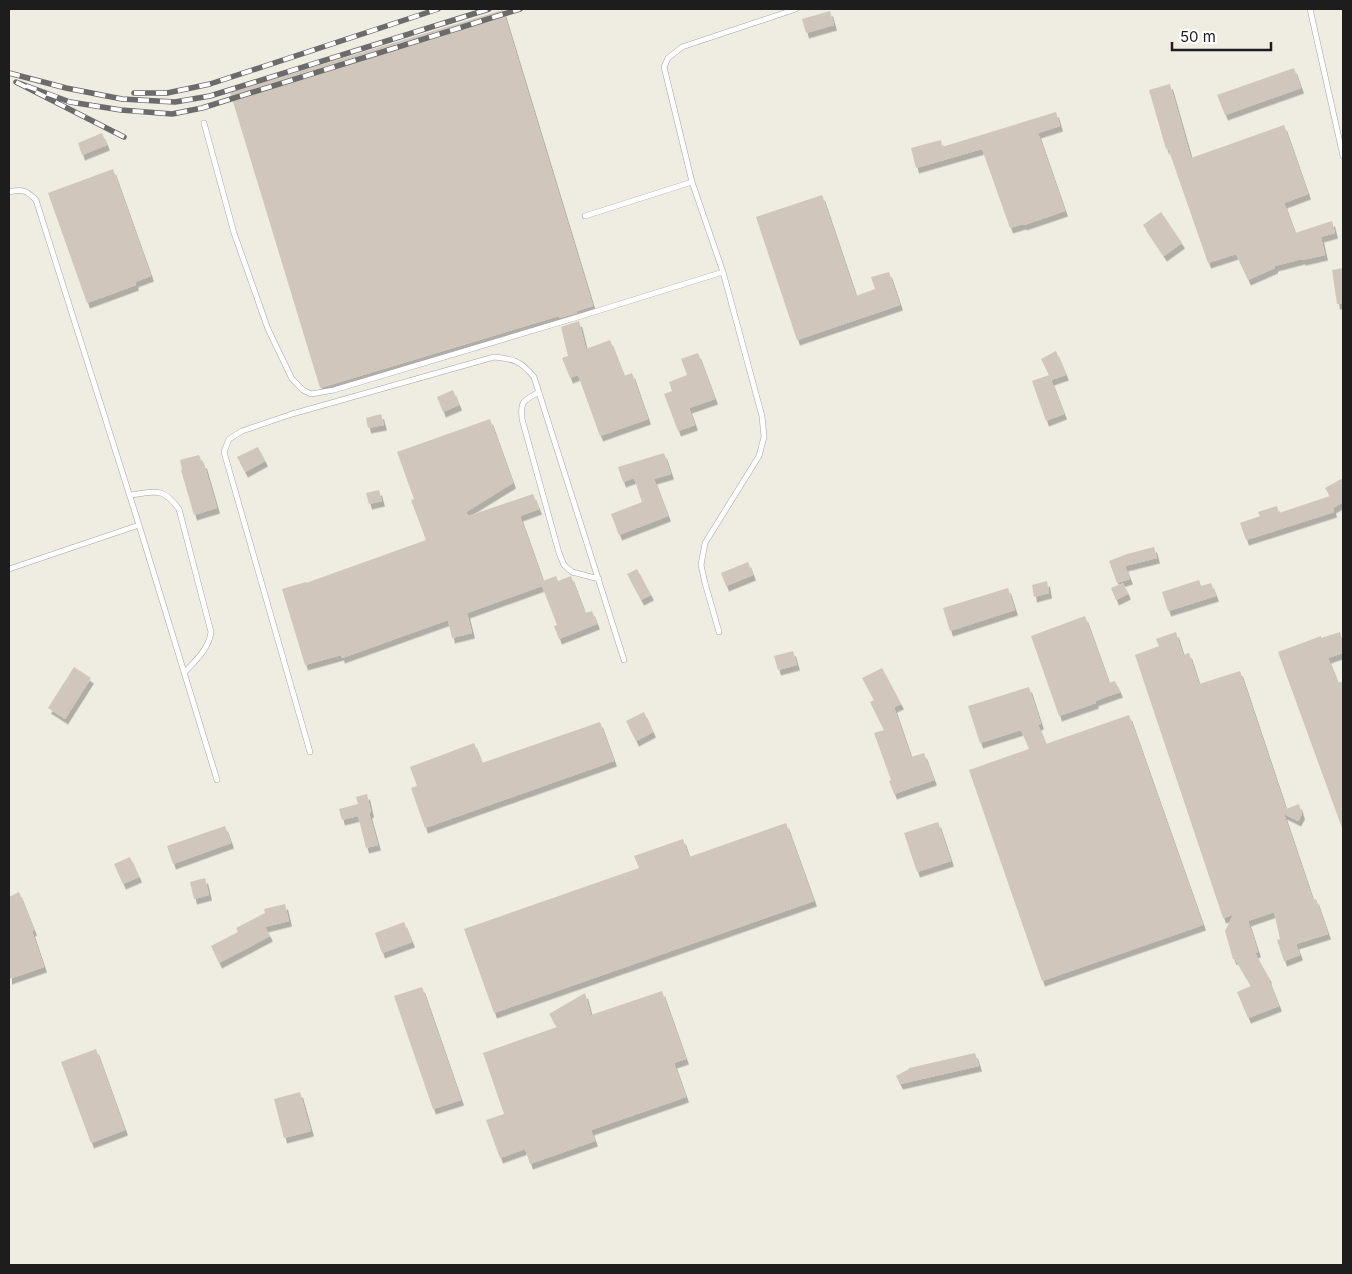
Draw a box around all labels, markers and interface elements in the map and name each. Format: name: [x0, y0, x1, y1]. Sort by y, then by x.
scale bar: [1172, 20, 1271, 52]
text: 50 m: [1180, 27, 1216, 46]

